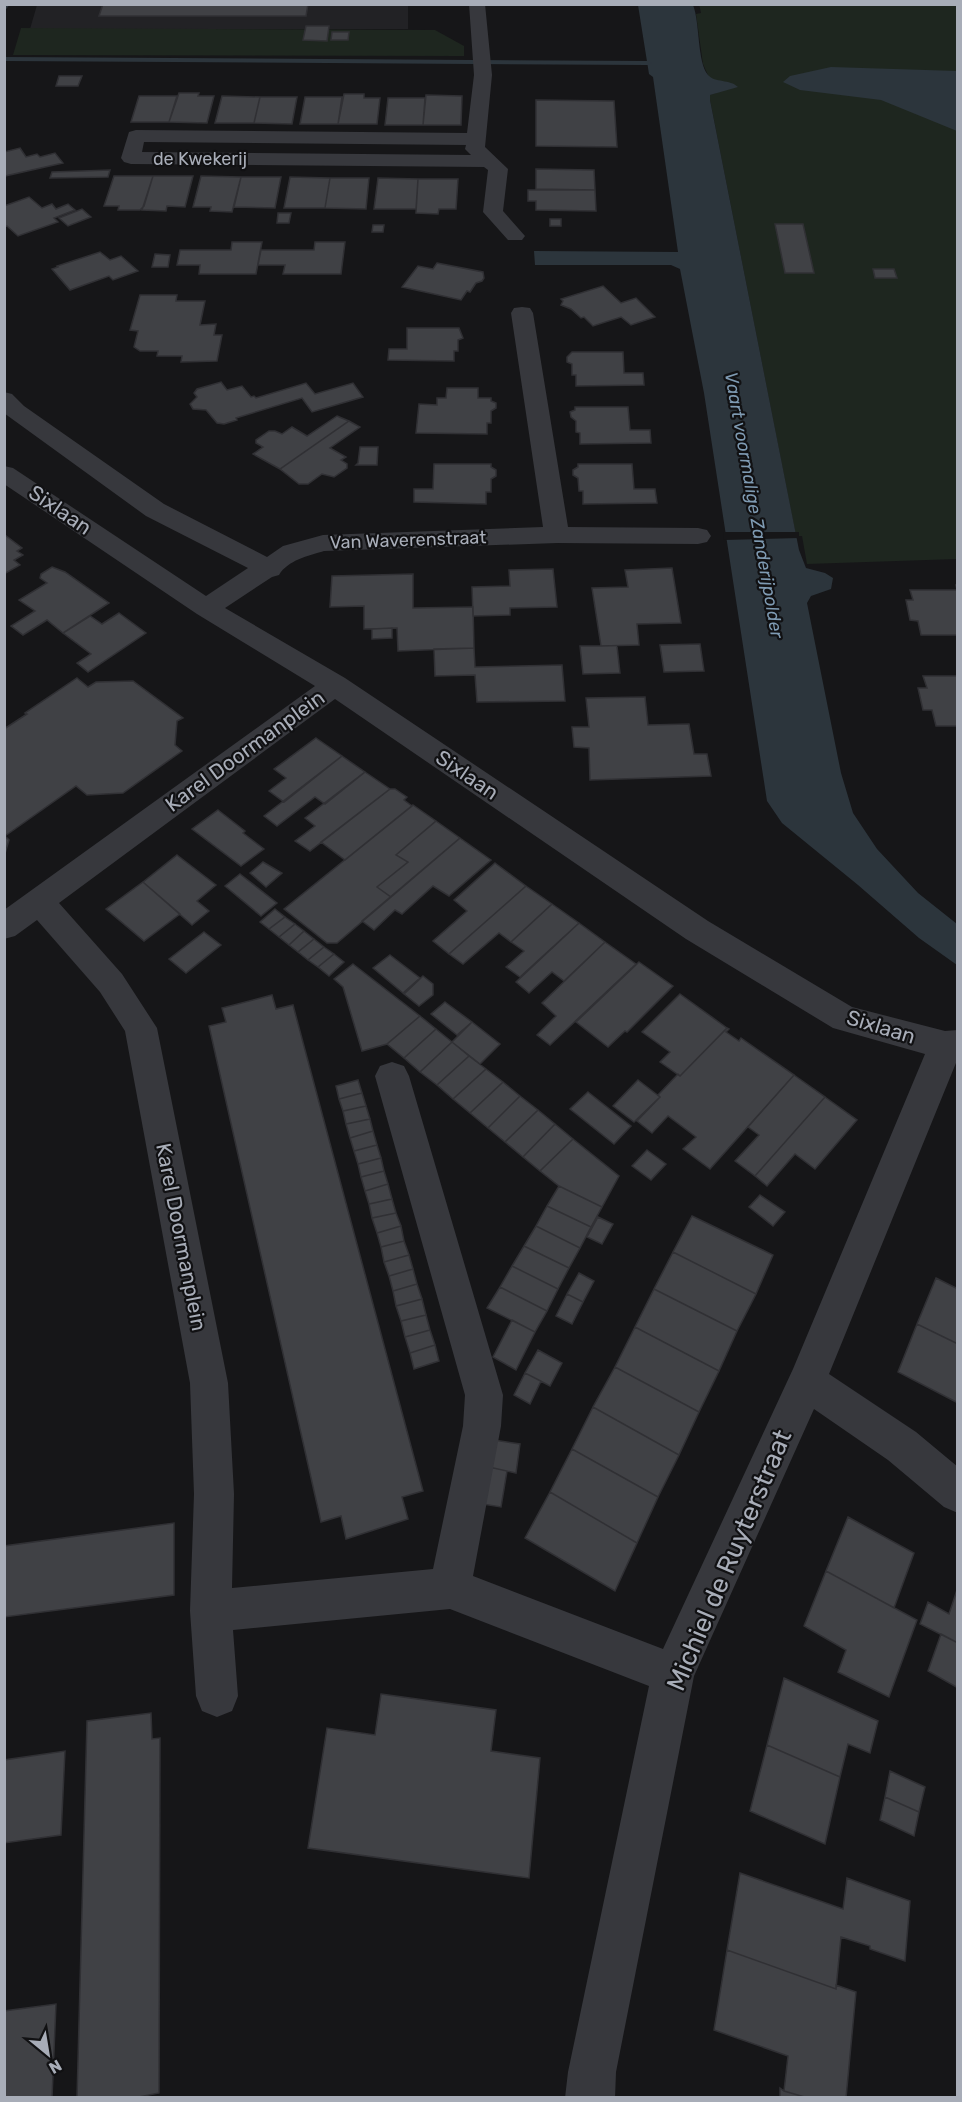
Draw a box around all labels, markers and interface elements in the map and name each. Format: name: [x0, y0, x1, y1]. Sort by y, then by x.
street label: de Kwekerij: [153, 148, 247, 170]
water label: Vaart voormalige Zanderijpolder: [720, 370, 788, 641]
street label: Sixlaan: [24, 480, 96, 540]
street label: Van Waverenstraat: [329, 526, 487, 554]
street label: Karel Doormanplein: [160, 684, 329, 817]
street label: Sixlaan: [431, 745, 503, 805]
street label: Sixlaan: [844, 1004, 919, 1049]
street label: Karel Doormanplein: [151, 1141, 212, 1333]
street label: Michiel de Ruyterstraat: [660, 1425, 799, 1695]
north arrow: [18, 2024, 78, 2084]
text: N: [46, 2055, 65, 2078]

